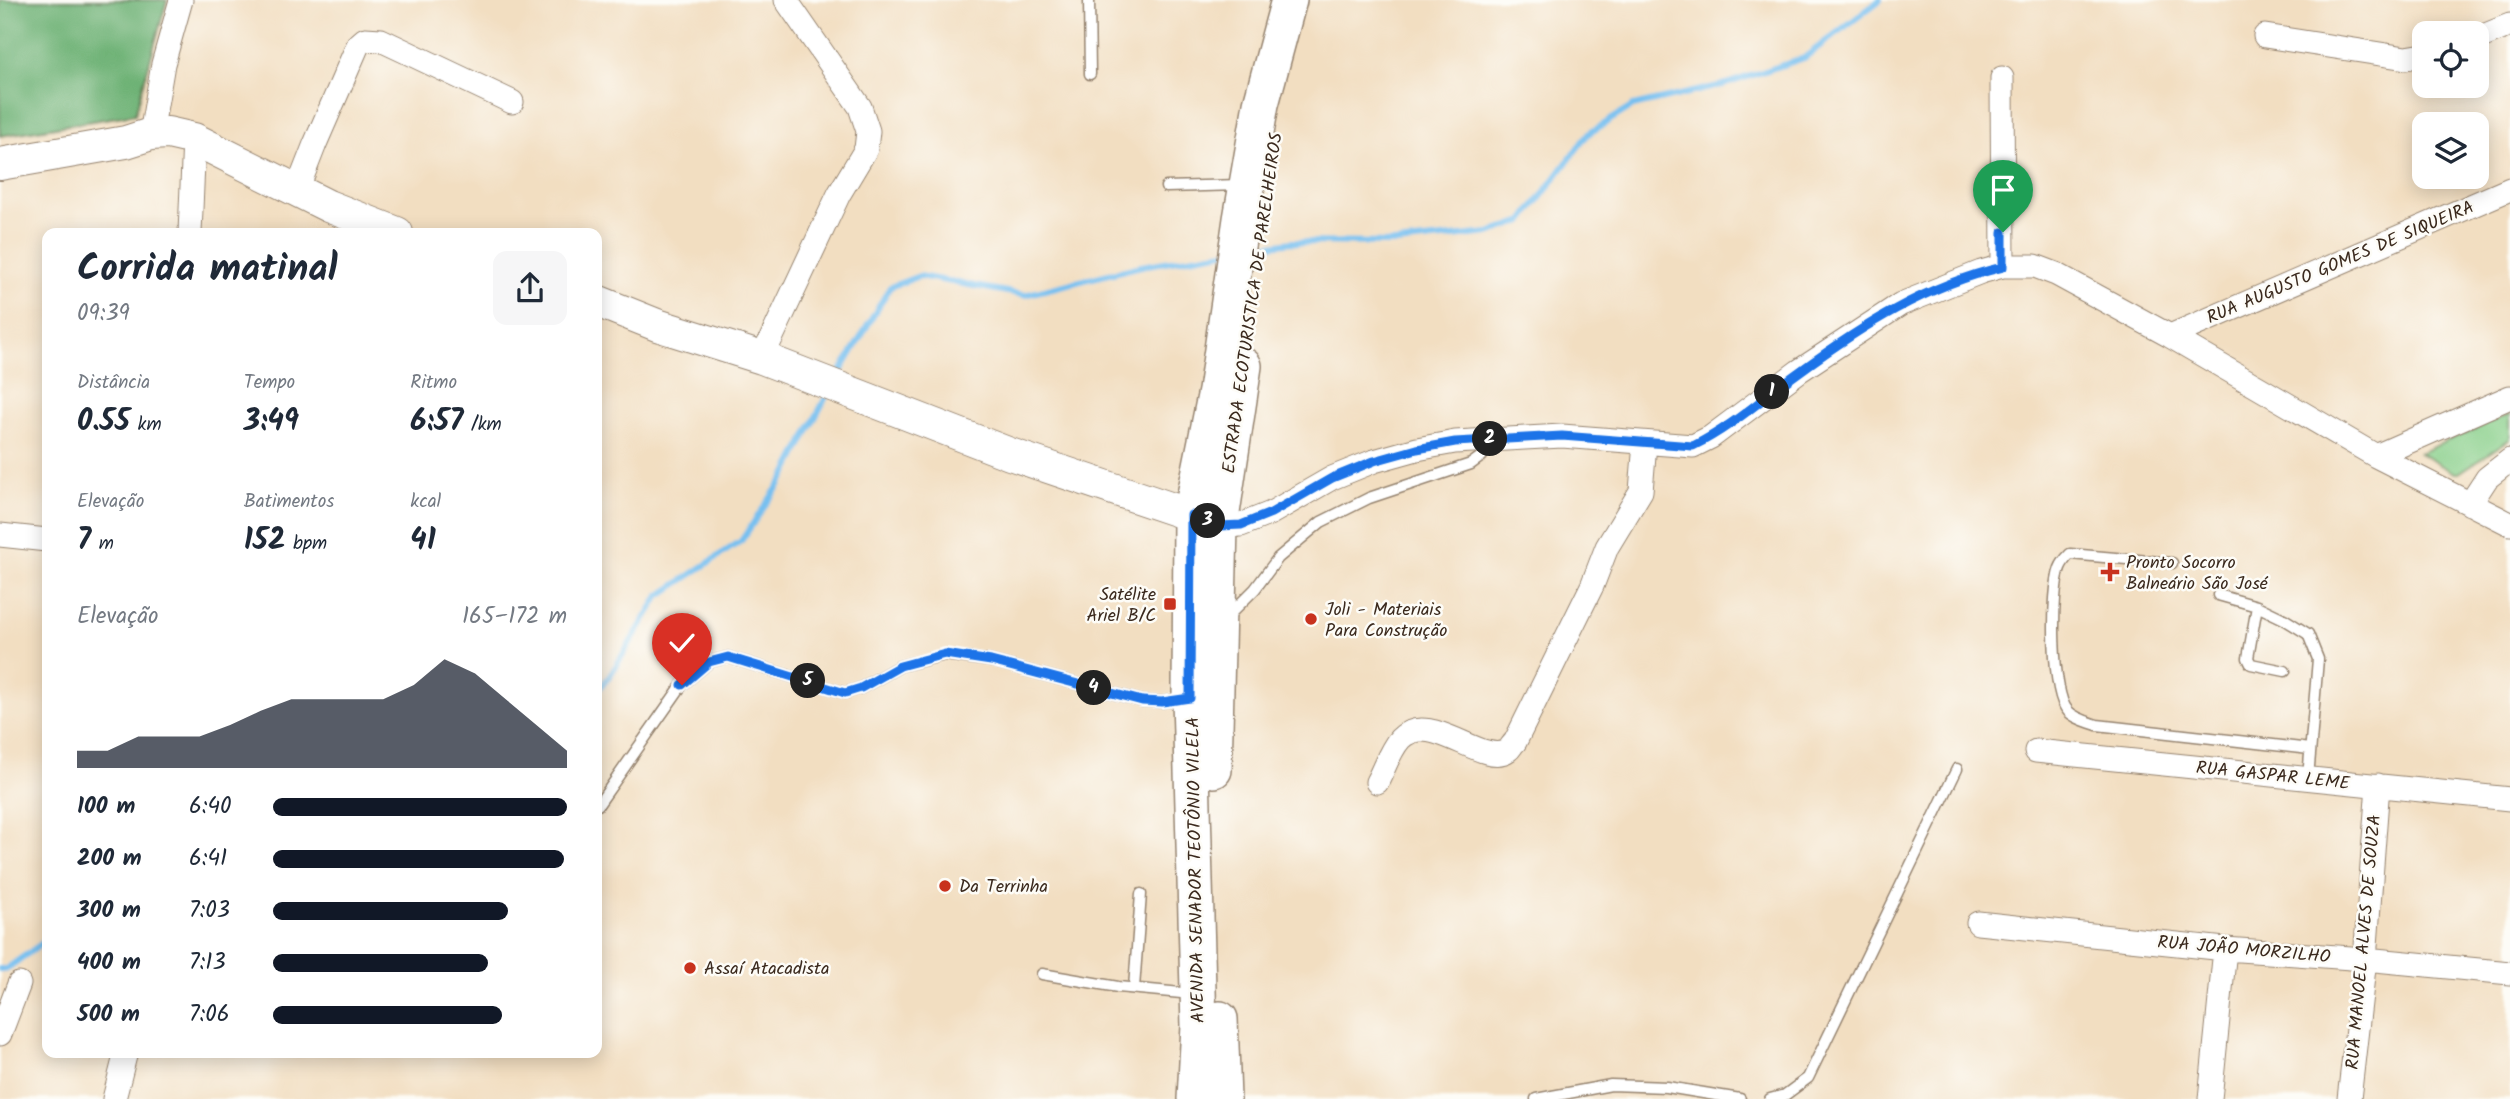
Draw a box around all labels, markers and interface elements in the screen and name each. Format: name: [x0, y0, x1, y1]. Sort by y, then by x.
map controls: [2412, 21, 2489, 189]
button: locate: [2412, 21, 2489, 98]
button: layers: [2412, 112, 2489, 189]
street label: ESTRADA ECOTURISTICA DE PARELHEIROS: [1215, 131, 1292, 475]
pin: [1973, 160, 2033, 232]
icon: arrive: [1984, 171, 2022, 209]
street label: RUA AUGUSTO GOMES DE SIQUEIRA: [2202, 194, 2479, 333]
text: Corrida matinal: [77, 240, 338, 300]
button: share: [493, 251, 567, 325]
text: 09:39: [77, 296, 130, 332]
text: Distância: [77, 368, 150, 398]
text: Tempo: [244, 368, 295, 398]
text: Ritmo: [410, 368, 457, 398]
pin: 1: [1754, 374, 1790, 410]
text: 1: [1769, 376, 1774, 406]
text: 0.55: [77, 398, 130, 446]
text: 3:49: [244, 398, 299, 446]
text: 6:57: [410, 398, 463, 446]
text: km: [130, 410, 162, 440]
text: /km: [463, 410, 502, 440]
pin: 2: [1472, 422, 1508, 457]
text: 2: [1484, 423, 1495, 453]
text: Elevação: [77, 487, 144, 517]
text: Batimentos: [244, 487, 334, 517]
text: kcal: [410, 487, 441, 517]
pin: 3: [1190, 504, 1226, 538]
text: 3: [1202, 505, 1213, 535]
text: 7: [77, 517, 91, 565]
text: 152: [244, 517, 285, 565]
text: 41: [410, 517, 436, 565]
text: m: [91, 529, 114, 559]
text: bpm: [285, 529, 327, 559]
place label: Pronto Socorro Balneário São José: [2126, 549, 2269, 599]
marker: Pronto Socorro Balneário São José: [2100, 562, 2120, 582]
place label: Satélite Ariel B/C: [1086, 581, 1156, 631]
marker: Satélite Ariel B/C: [1162, 596, 1178, 612]
place label: Joli - Materiais Para Construção: [1325, 596, 1447, 646]
text: Elevação: [77, 599, 159, 635]
text: 165–172 m: [462, 599, 567, 635]
marker: Joli - Materiais Para Construção: [1303, 611, 1319, 627]
pin: [652, 613, 712, 685]
icon: check: [663, 624, 701, 662]
pin: 5: [790, 664, 826, 698]
text: 5: [803, 665, 812, 695]
pin: 4: [1076, 670, 1112, 706]
text: 4: [1088, 672, 1099, 702]
street label: AVENIDA SENADOR TEOTÔNIO VILELA: [1179, 717, 1214, 1023]
street label: RUA GASPAR LEME: [2195, 754, 2352, 799]
text: 100 m: [77, 789, 135, 825]
text: 6:40: [189, 789, 232, 825]
street label: RUA MANOEL ALVES DE SOUZA: [2339, 813, 2390, 1071]
text: 200 m: [77, 841, 142, 877]
text: 6:41: [189, 841, 227, 877]
place label: Da Terrinha: [959, 873, 1048, 902]
marker: Da Terrinha: [937, 878, 953, 894]
text: 300 m: [77, 893, 141, 929]
text: 7:03: [189, 893, 230, 929]
street label: RUA JOÃO MORZILHO: [2156, 928, 2332, 973]
text: 400 m: [77, 945, 141, 981]
text: 7:13: [189, 945, 226, 981]
place label: Assaí Atacadista: [704, 955, 829, 984]
marker: Assaí Atacadista: [682, 960, 698, 976]
text: 500 m: [77, 997, 140, 1033]
text: 7:06: [189, 997, 230, 1033]

